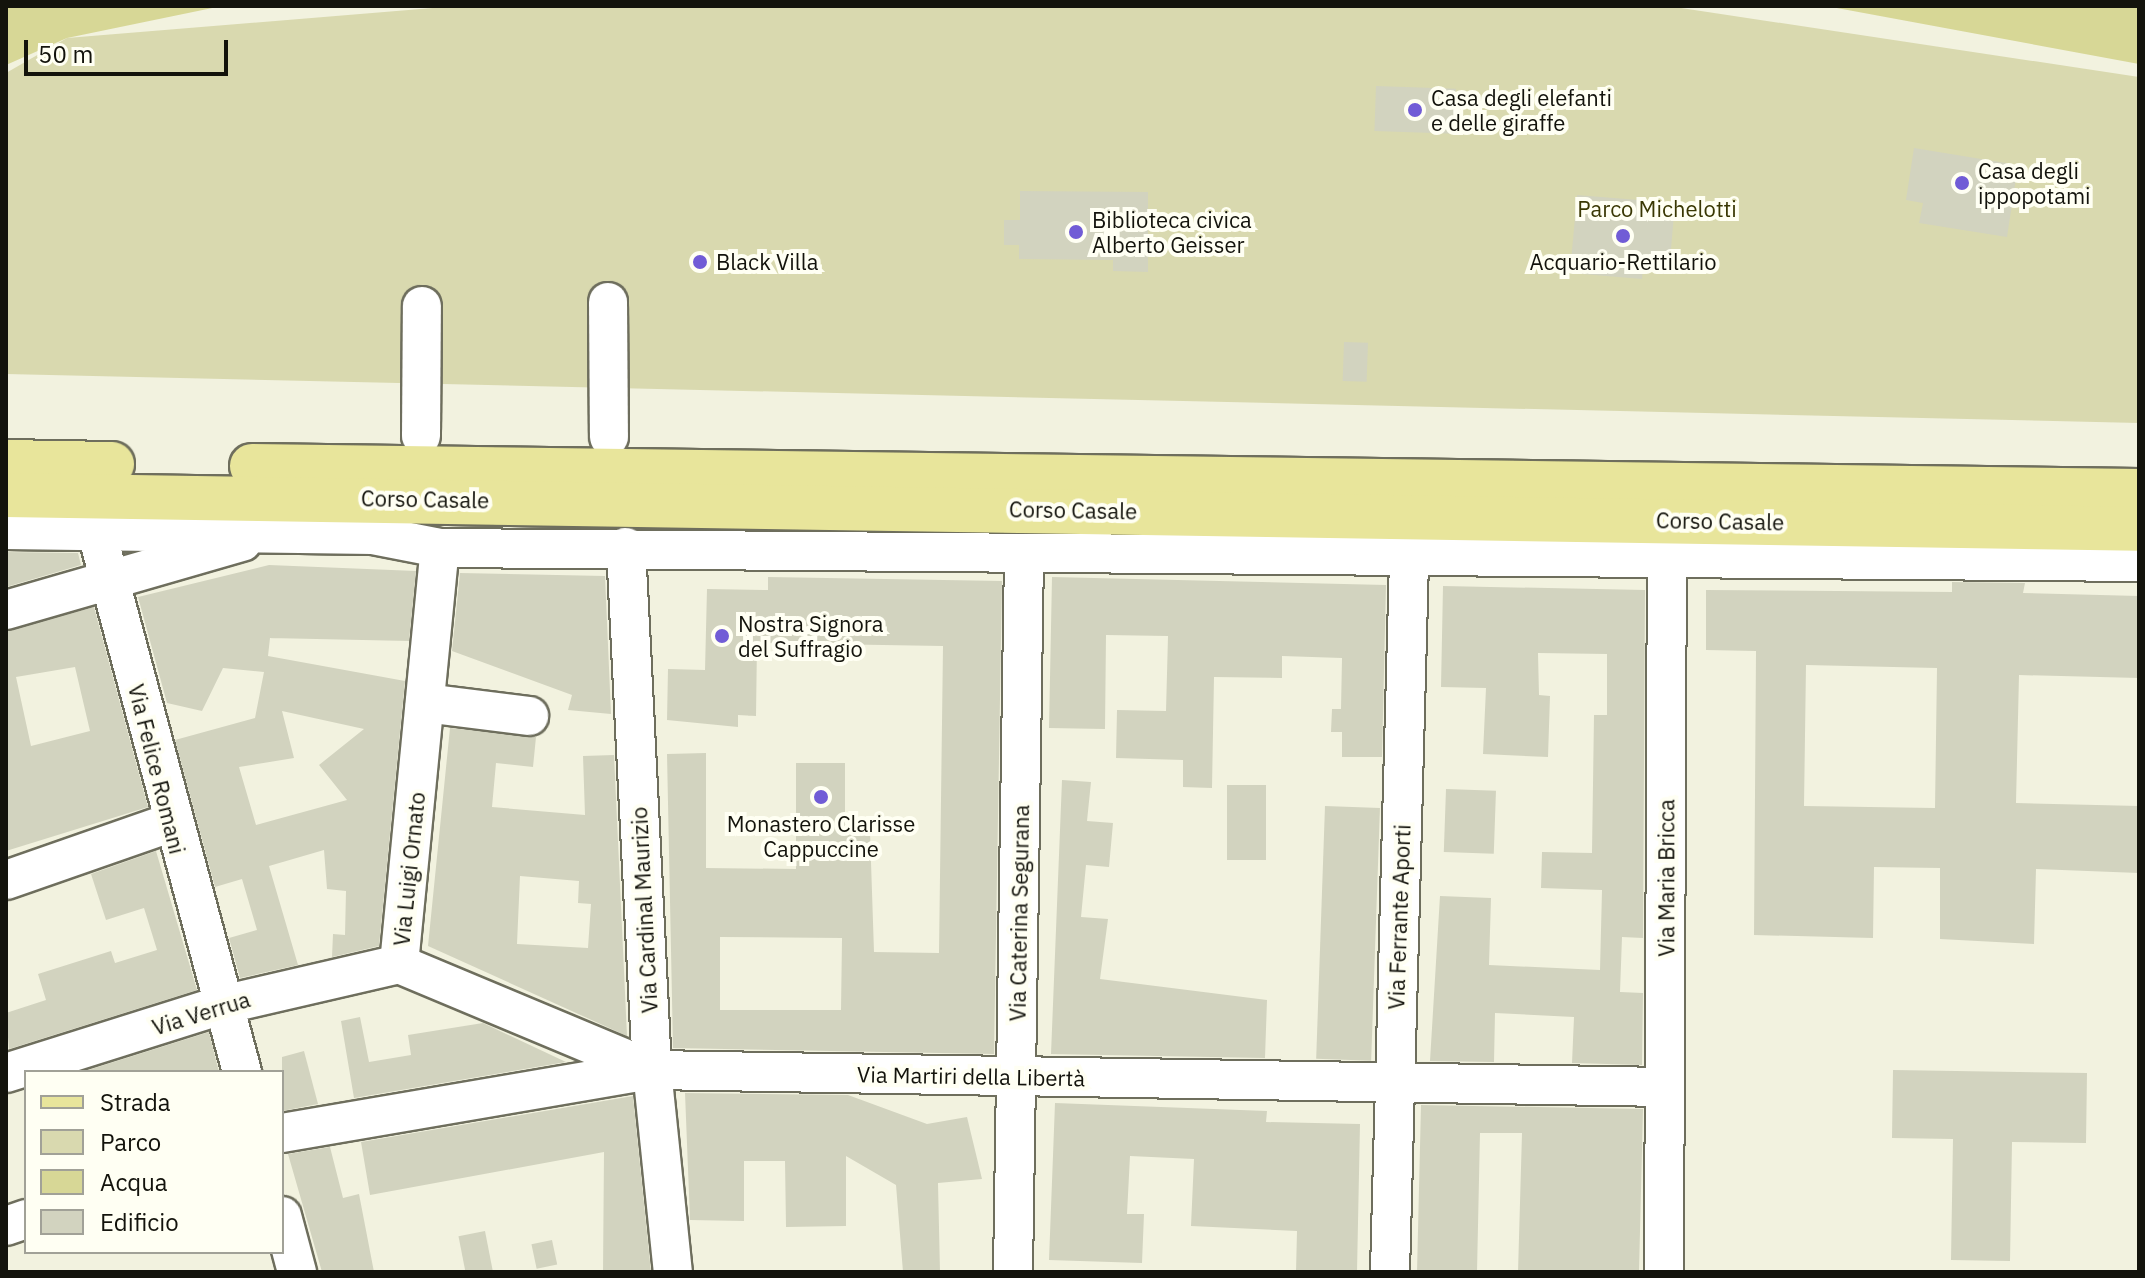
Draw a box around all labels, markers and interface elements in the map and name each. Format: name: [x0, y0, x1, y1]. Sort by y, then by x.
scale bar: [28, 24, 232, 74]
text: 50 m: [38, 38, 93, 70]
place label: Casa degli elefanti e delle giraffe: [1431, 84, 1612, 136]
marker: Casa degli elefanti e delle giraffe: [1406, 101, 1424, 119]
place label: Casa degli ippopotami: [1978, 157, 2091, 208]
marker: Casa degli ippopotami: [1953, 174, 1971, 192]
park label: Parco Michelotti: [1577, 196, 1737, 222]
place label: Biblioteca civica Alberto Geisser: [1092, 206, 1252, 258]
marker: Biblioteca civica Alberto Geisser: [1067, 223, 1085, 241]
marker: Acquario-Rettilario: [1614, 227, 1632, 245]
place label: Black Villa: [716, 249, 818, 275]
place label: Acquario-Rettilario: [1529, 249, 1717, 275]
marker: Black Villa: [691, 253, 709, 271]
street label: Corso Casale: [361, 485, 489, 513]
street label: Corso Casale: [1009, 496, 1137, 524]
street label: Corso Casale: [1656, 507, 1784, 535]
place label: Nostra Signora del Suffragio: [738, 610, 884, 662]
marker: Nostra Signora del Suffragio: [713, 627, 731, 645]
street label: Via Felice Romani: [123, 681, 191, 857]
marker: Monastero Clarisse Cappuccine: [812, 788, 830, 806]
street label: Via Luigi Ornato: [388, 791, 430, 947]
street label: Via Maria Bricca: [1653, 799, 1679, 957]
street label: Via Caterina Segurana: [1004, 804, 1034, 1022]
street label: Via Cardinal Maurizio: [625, 806, 663, 1014]
place label: Monastero Clarisse Cappuccine: [727, 810, 915, 862]
street label: Via Ferrante Aporti: [1383, 824, 1415, 1010]
street label: Via Verrua: [149, 986, 253, 1040]
street label: Via Martiri della Libertà: [857, 1061, 1085, 1091]
legend: [24, 1070, 284, 1254]
text: Strada: [100, 1086, 171, 1118]
text: Parco: [100, 1126, 161, 1158]
text: Acqua: [100, 1166, 168, 1198]
text: Edificio: [100, 1206, 179, 1238]

